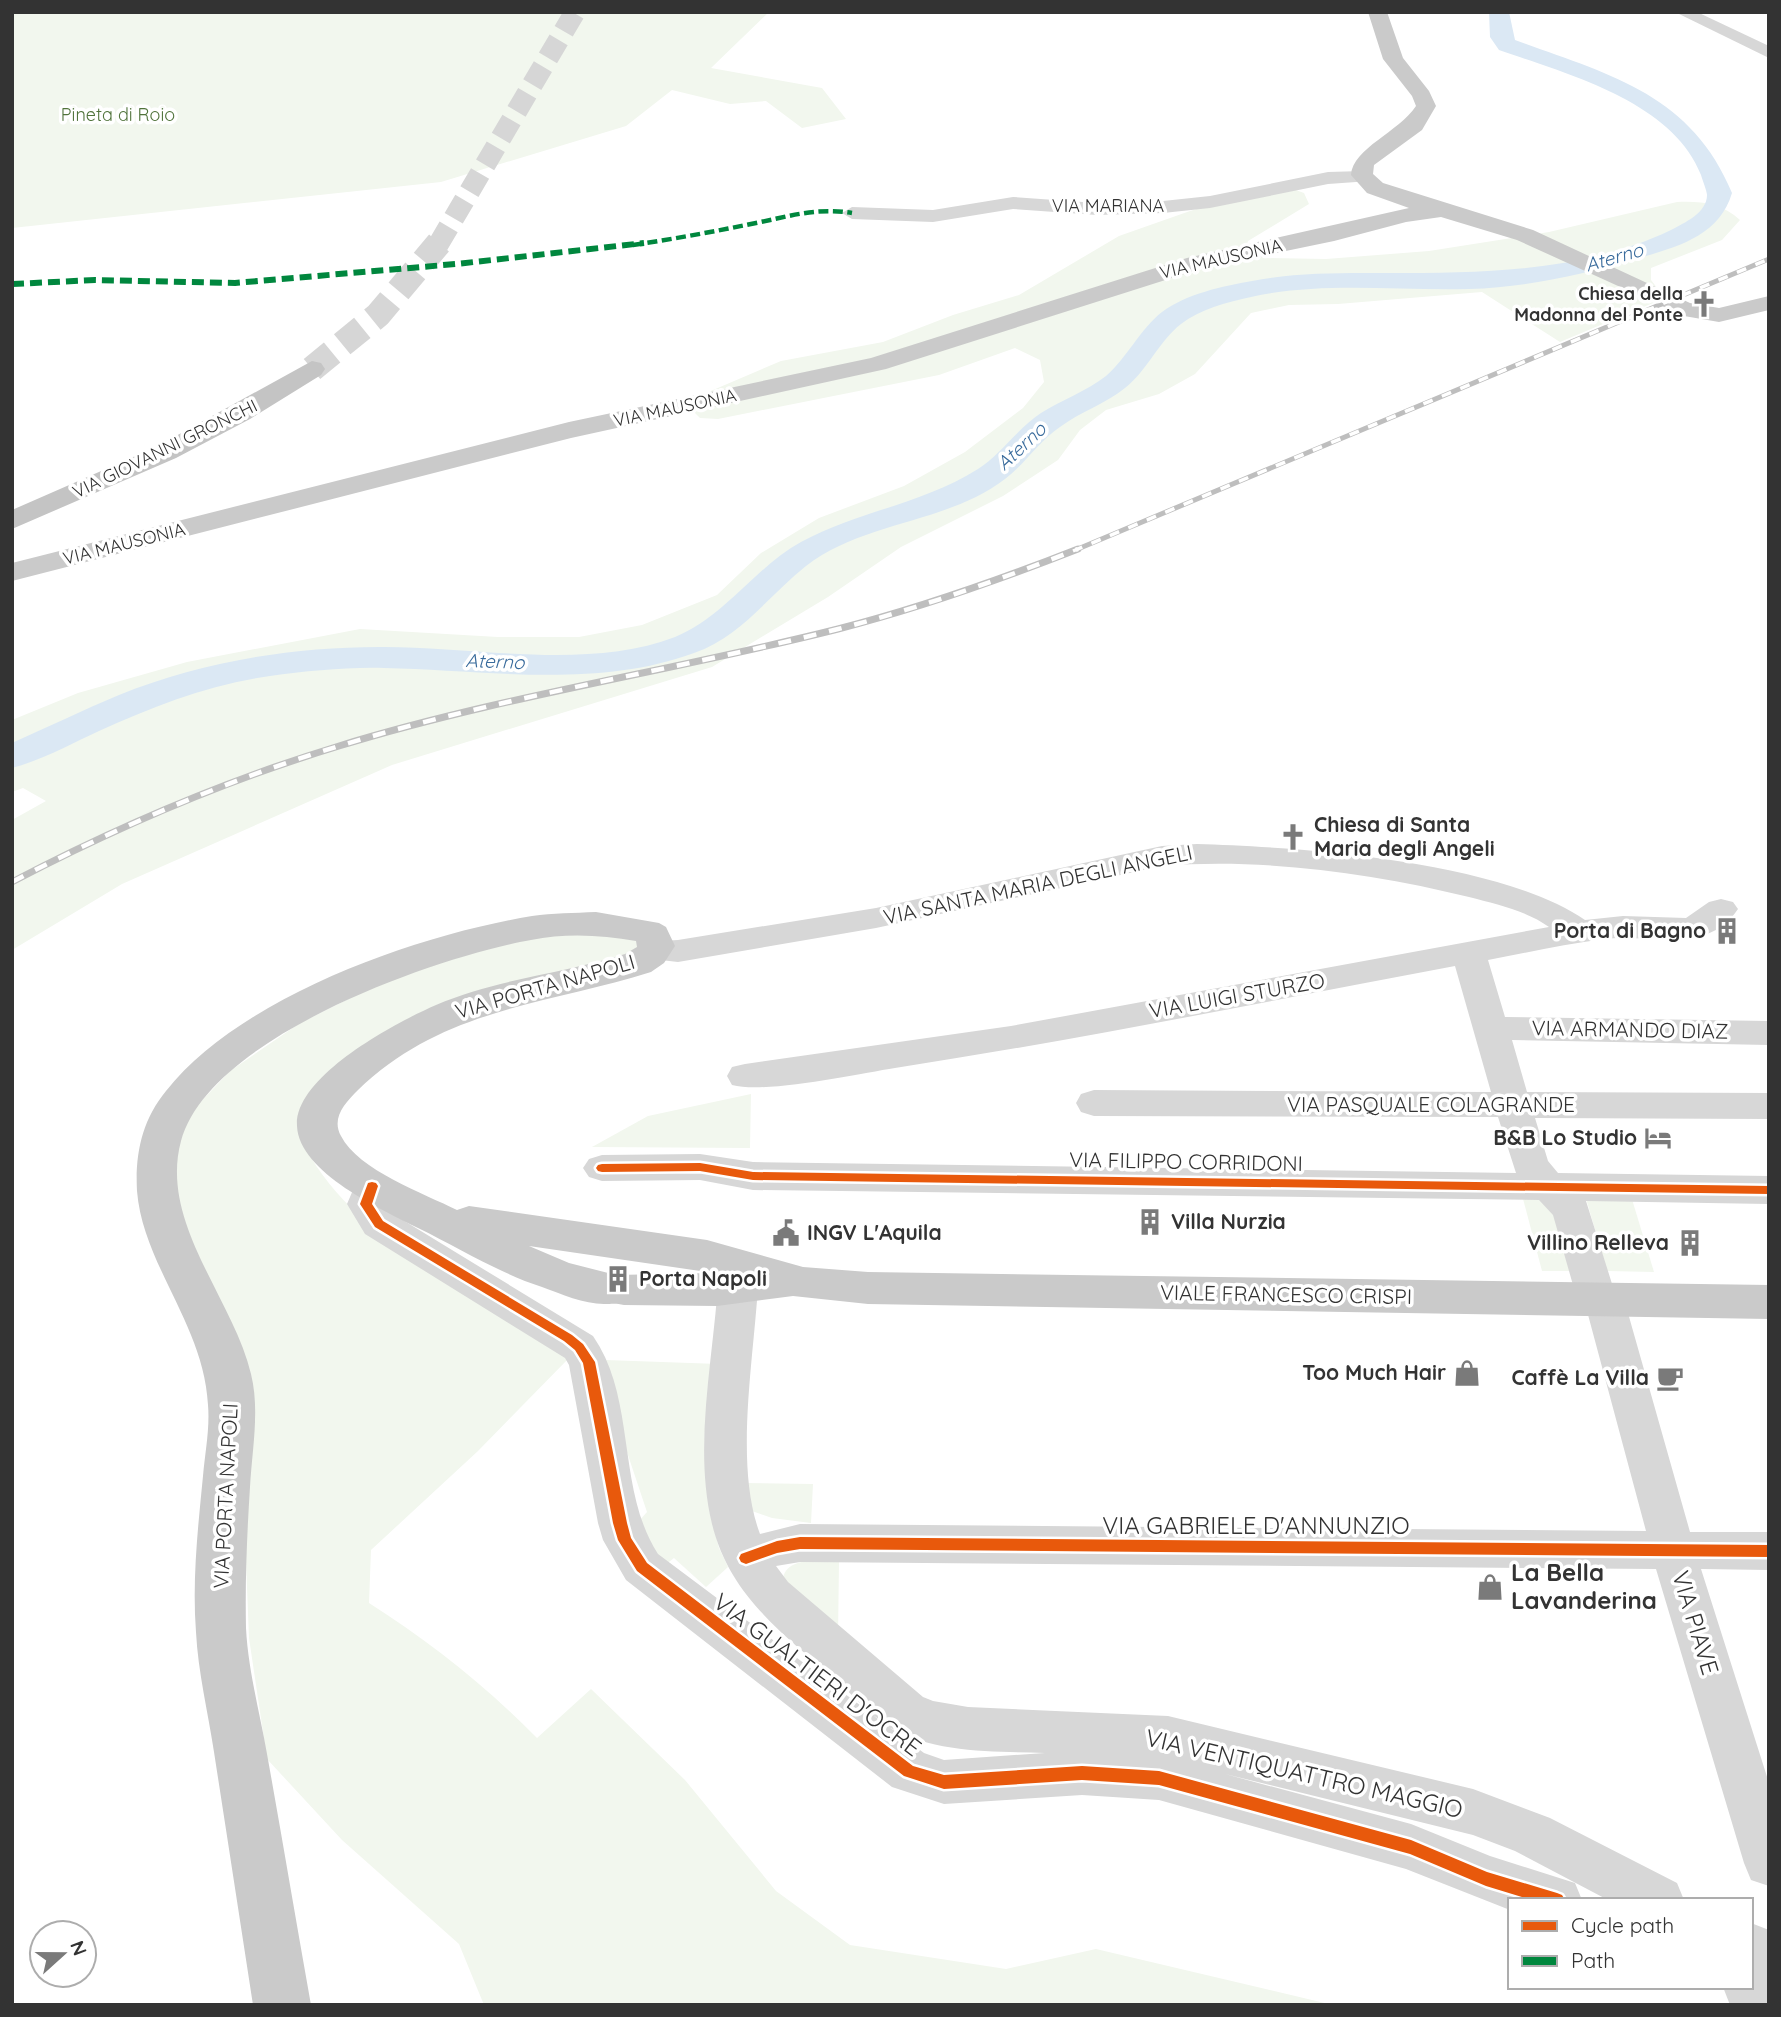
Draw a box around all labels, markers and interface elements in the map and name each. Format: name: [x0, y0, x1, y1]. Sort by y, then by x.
park label: Pineta di Roio: [61, 103, 175, 126]
street label: VIA MARIANA: [1052, 194, 1165, 217]
street label: VIA MAUSONIA: [1157, 233, 1285, 284]
water label: Aterno: [1582, 237, 1647, 277]
place label: Chiesa della Madonna del Ponte: [1514, 282, 1683, 326]
church icon: Chiesa della Madonna del Ponte: [1689, 289, 1719, 319]
street label: VIA MAUSONIA: [611, 383, 739, 432]
street label: VIA GIOVANNI GRONCHI: [69, 394, 261, 503]
water label: Aterno: [991, 416, 1052, 475]
street label: VIA MAUSONIA: [60, 517, 188, 570]
water label: Aterno: [465, 648, 526, 674]
place label: Chiesa di Santa Maria degli Angeli: [1314, 811, 1495, 861]
church icon: Chiesa di Santa Maria degli Angeli: [1278, 822, 1308, 852]
street label: VIA SANTA MARIA DEGLI ANGELI: [881, 839, 1195, 930]
building icon: Porta di Bagno: [1712, 916, 1742, 946]
place label: Porta di Bagno: [1554, 917, 1706, 943]
street label: VIA PORTA NAPOLI: [452, 948, 638, 1024]
street label: VIA LUIGI STURZO: [1147, 967, 1327, 1023]
street label: VIA ARMANDO DIAZ: [1531, 1014, 1729, 1044]
street label: VIA PASQUALE COLAGRANDE: [1287, 1091, 1575, 1117]
hotel icon: B&B Lo Studio: [1643, 1123, 1673, 1153]
place label: B&B Lo Studio: [1493, 1124, 1637, 1150]
street label: VIA FILIPPO CORRIDONI: [1069, 1146, 1303, 1176]
building icon: Villa Nurzia: [1135, 1207, 1165, 1237]
place label: Villa Nurzia: [1171, 1208, 1286, 1234]
public building icon: INGV L'Aquila: [771, 1218, 801, 1248]
place label: INGV L'Aquila: [807, 1219, 942, 1245]
building icon: Villino Relleva: [1675, 1228, 1705, 1258]
place label: Villino Relleva: [1527, 1229, 1669, 1255]
building icon: Porta Napoli: [603, 1264, 633, 1294]
place label: Porta Napoli: [639, 1265, 767, 1291]
street label: VIALE FRANCESCO CRISPI: [1160, 1279, 1412, 1309]
shop icon: Too Much Hair: [1452, 1358, 1482, 1388]
place label: Too Much Hair: [1302, 1359, 1446, 1385]
cafe icon: Caffè La Villa: [1655, 1363, 1685, 1393]
place label: Caffè La Villa: [1511, 1364, 1649, 1390]
street label: VIA PORTA NAPOLI: [207, 1403, 243, 1589]
street label: VIA GABRIELE D'ANNUNZIO: [1102, 1510, 1410, 1540]
place label: La Bella Lavanderina: [1511, 1557, 1657, 1615]
street label: VIA PIAVE: [1666, 1567, 1726, 1678]
shop icon: La Bella Lavanderina: [1475, 1572, 1505, 1602]
street label: VIA GUALTIERI D'OCRE: [708, 1586, 928, 1762]
street label: VIA VENTIQUATTRO MAGGIO: [1143, 1722, 1466, 1824]
legend: [1508, 1898, 1753, 1989]
text: Cycle path: [1571, 1912, 1674, 1938]
north arrow: [28, 1919, 98, 1989]
text: N: [65, 1937, 93, 1959]
text: Path: [1571, 1947, 1615, 1973]

